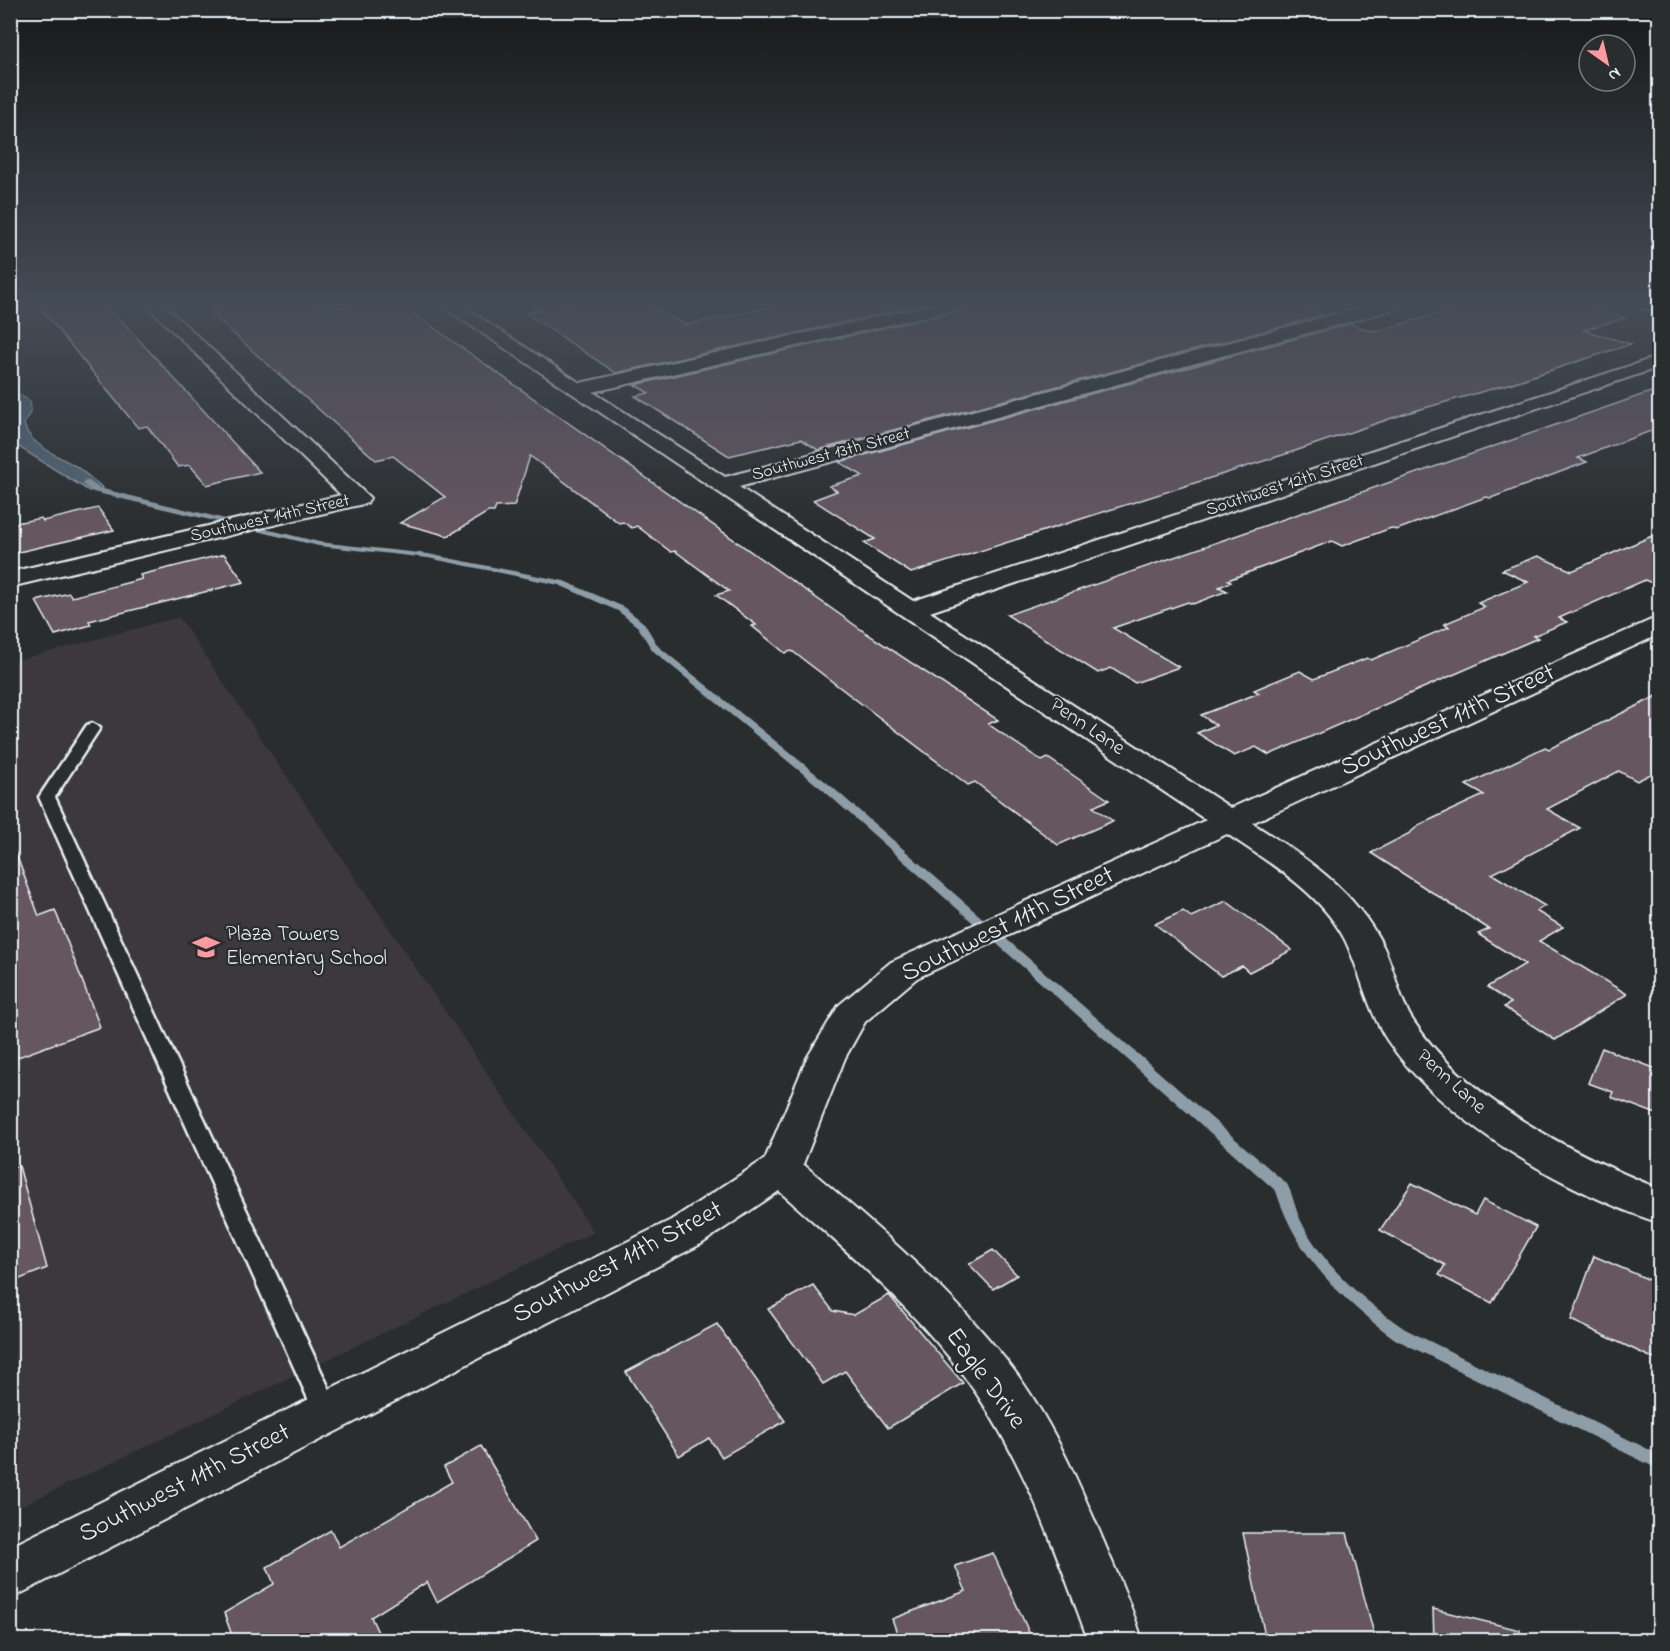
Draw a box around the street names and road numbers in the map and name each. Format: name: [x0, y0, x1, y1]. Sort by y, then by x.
street label: Southwest 13th Street: [749, 421, 913, 489]
street label: Southwest 12th Street: [1203, 448, 1367, 524]
street label: Southwest 14th Street: [188, 488, 352, 550]
street label: Southwest 11th Street: [1334, 654, 1562, 787]
street label: Penn Lane: [1043, 691, 1131, 764]
street label: Southwest 11th Street: [895, 857, 1121, 993]
street label: Penn Lane: [1409, 1042, 1493, 1122]
street label: Southwest 11th Street: [506, 1191, 730, 1334]
street label: Eagle Drive: [935, 1320, 1035, 1438]
street label: Southwest 11th Street: [73, 1414, 298, 1554]

